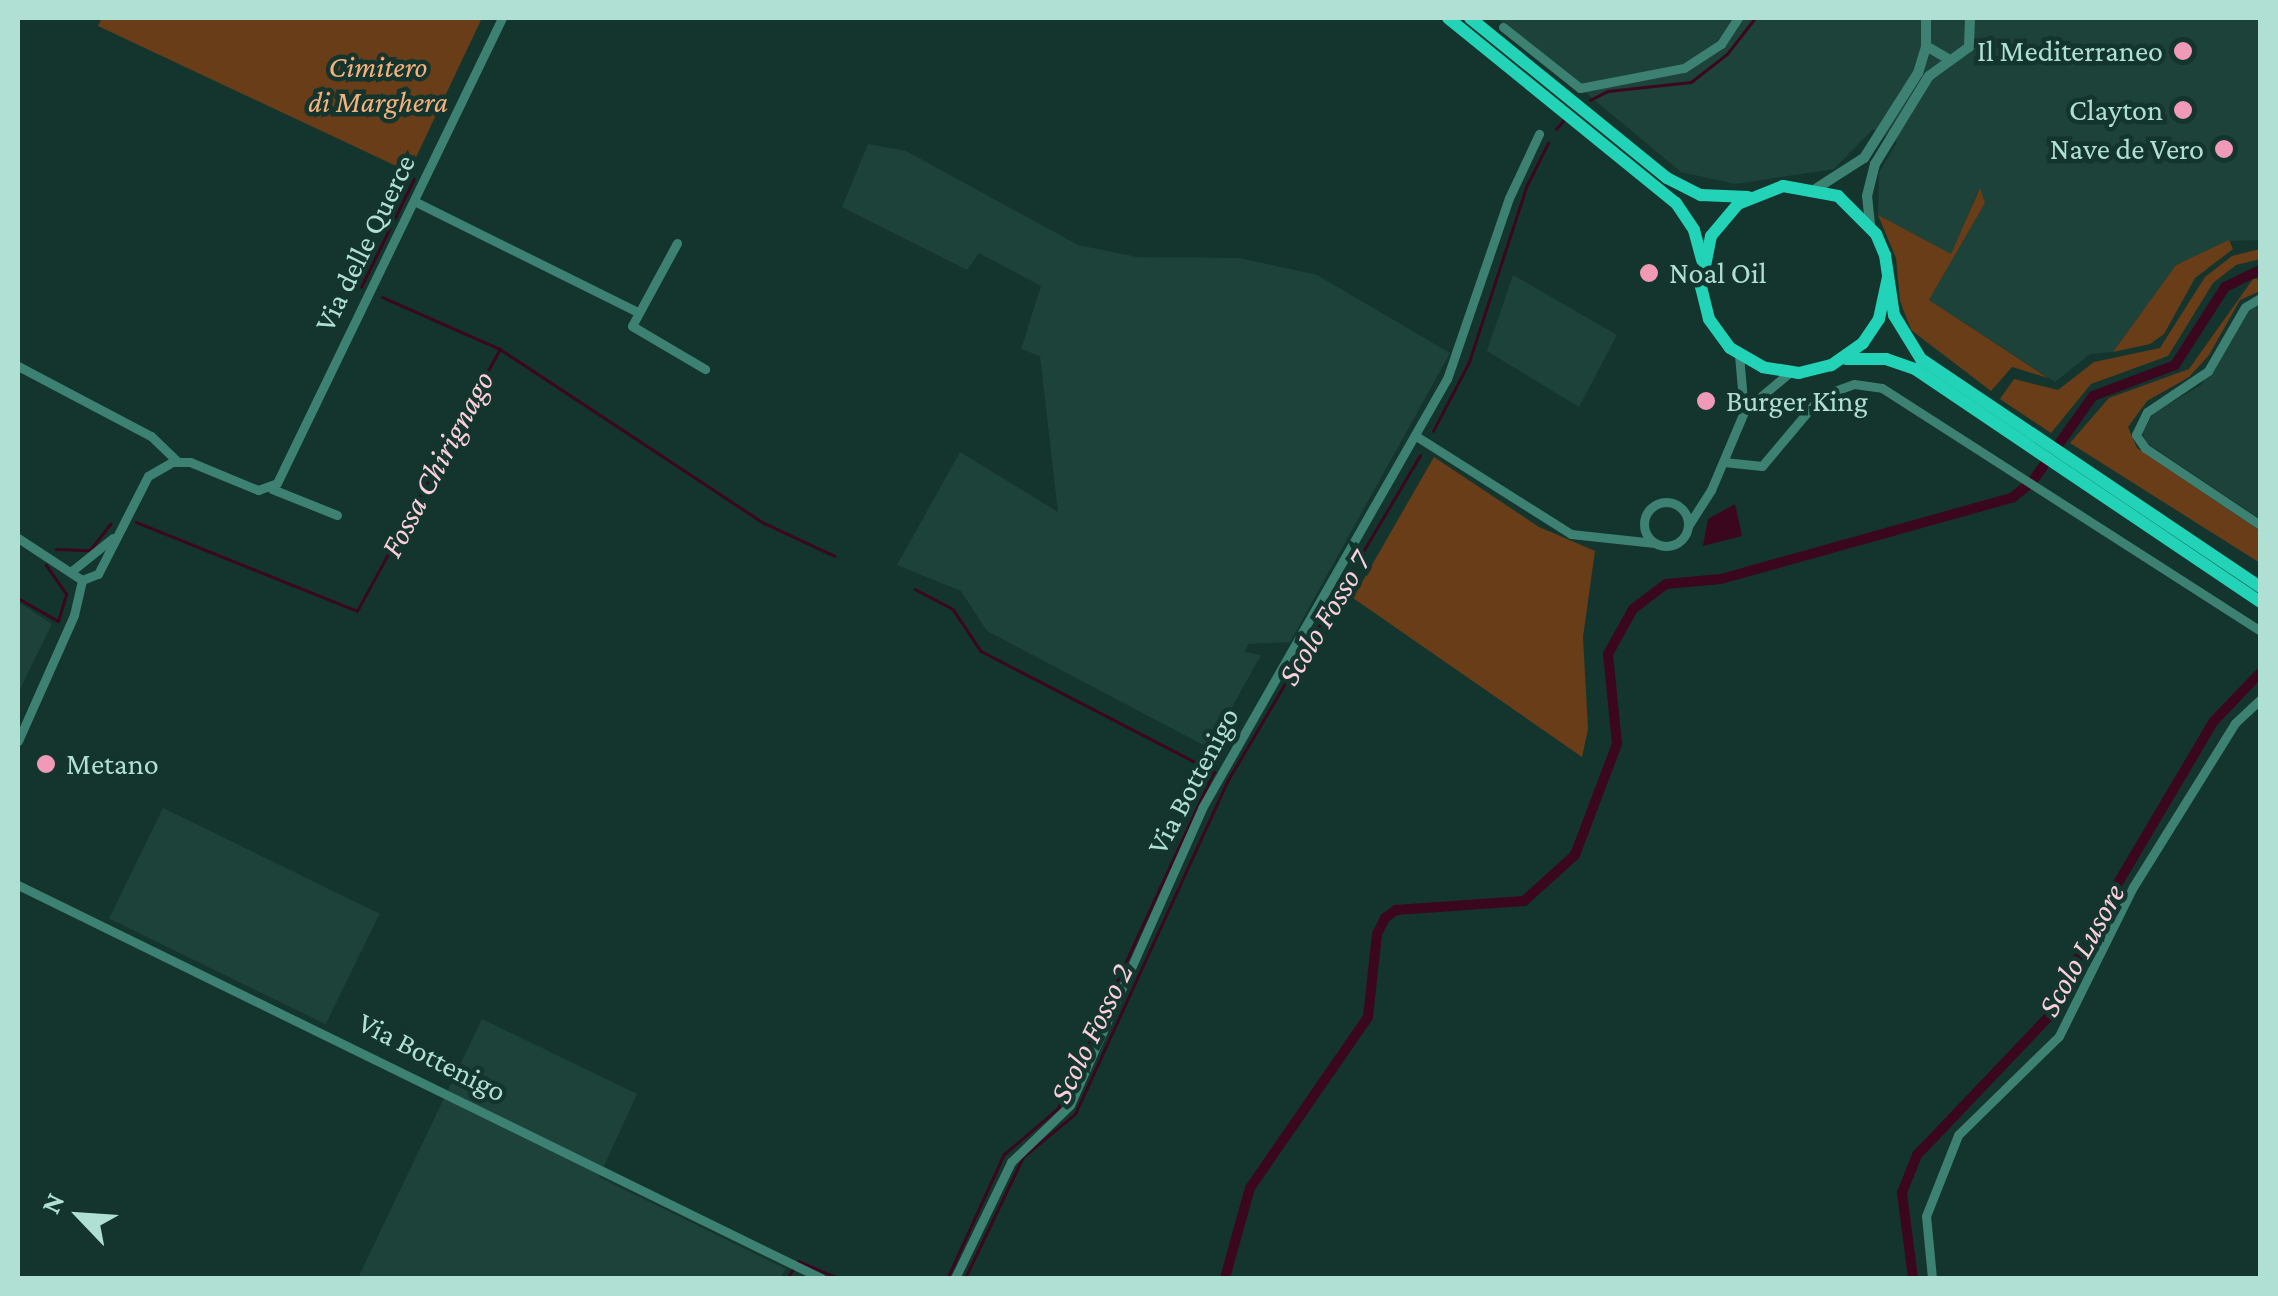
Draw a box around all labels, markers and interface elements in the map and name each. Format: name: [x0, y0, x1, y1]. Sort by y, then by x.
place label: Il Mediterraneo: [1977, 33, 2163, 69]
marker: Il Mediterraneo: [2172, 40, 2194, 62]
park label: Cimitero di Marghera: [308, 49, 448, 120]
place label: Clayton: [2069, 92, 2163, 128]
marker: Clayton: [2172, 99, 2194, 121]
place label: Nave de Vero: [2050, 131, 2204, 167]
marker: Nave de Vero: [2213, 138, 2235, 160]
street label: Via delle Querce: [307, 149, 423, 337]
place label: Noal Oil: [1669, 255, 1767, 291]
marker: Noal Oil: [1638, 262, 1660, 284]
water label: Fossa Chirignago: [372, 364, 502, 564]
place label: Burger King: [1726, 383, 1868, 419]
marker: Burger King: [1695, 390, 1717, 412]
water label: Scolo Fosso 7: [1269, 544, 1379, 692]
street label: Via Bottenigo: [1139, 701, 1247, 861]
place label: Metano: [66, 746, 159, 782]
marker: Metano: [35, 753, 57, 775]
water label: Scolo Lusore: [2029, 877, 2133, 1023]
water label: Scolo Fosso 2: [1041, 957, 1141, 1109]
street label: Via Bottenigo: [352, 1004, 512, 1110]
north arrow: [30, 1166, 130, 1266]
text: N: [34, 1188, 70, 1218]

